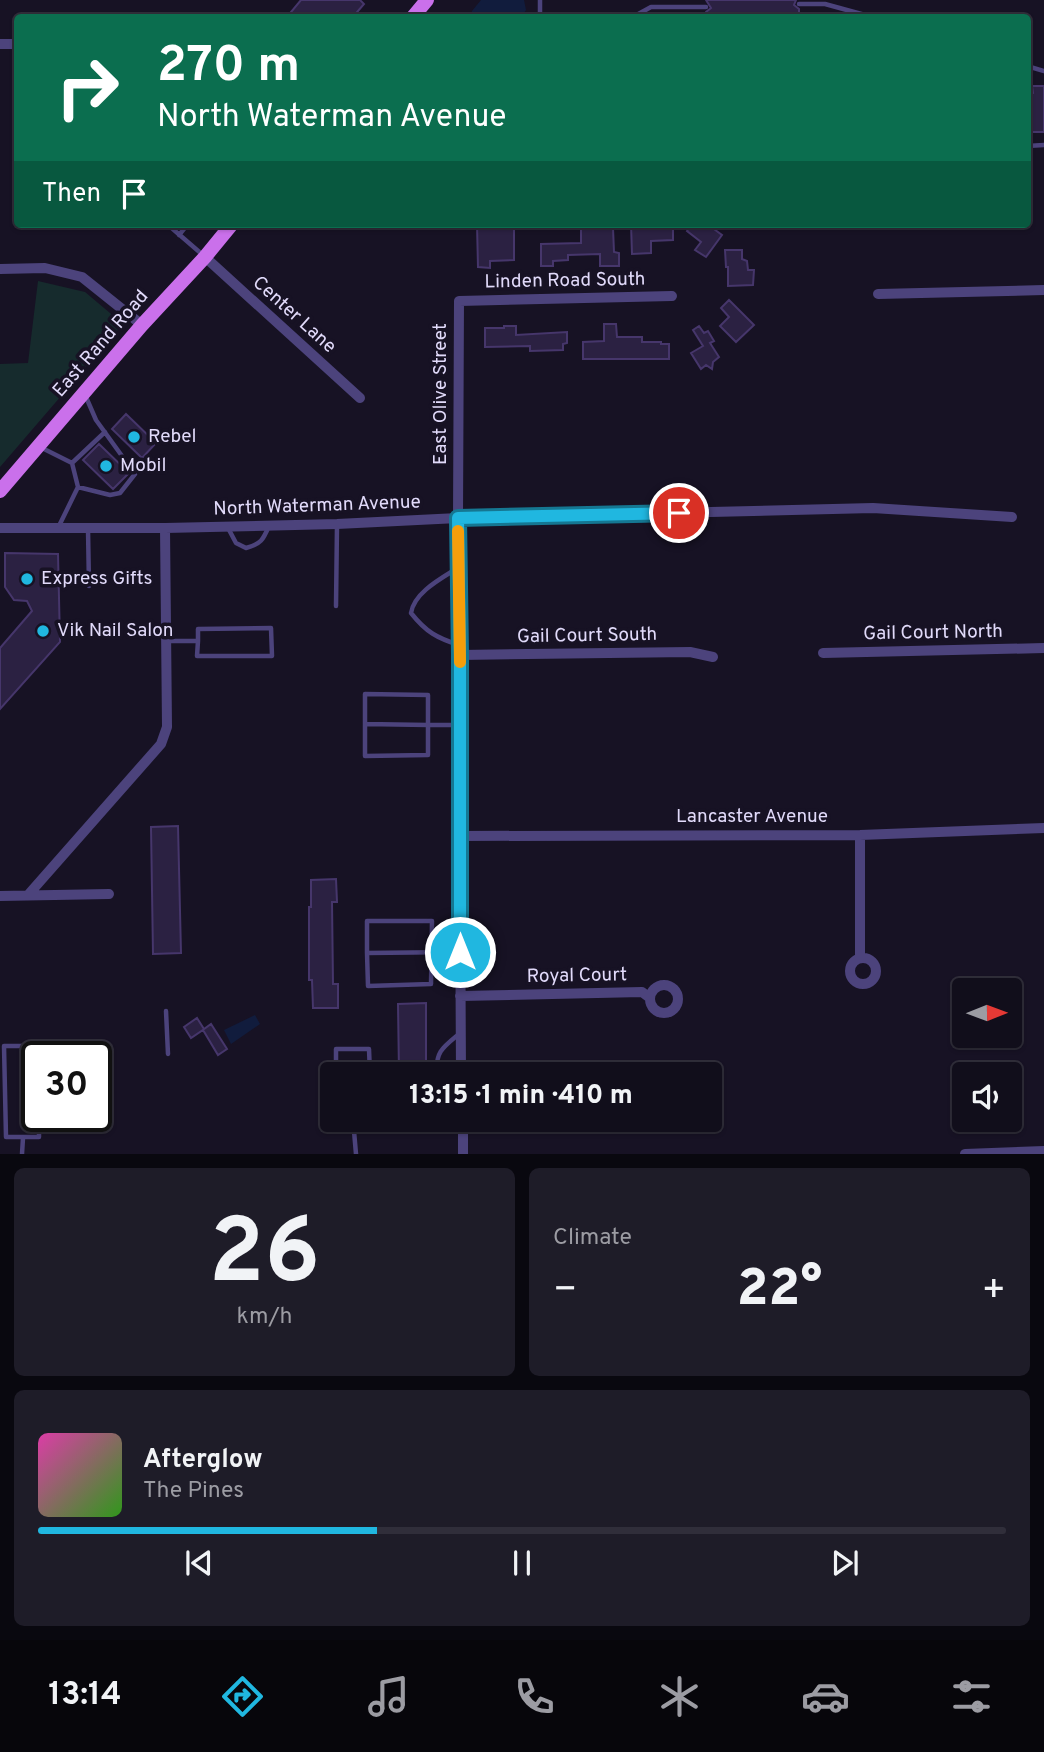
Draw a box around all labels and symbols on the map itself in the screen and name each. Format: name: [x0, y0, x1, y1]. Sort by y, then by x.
street label: Linden Road South: [484, 268, 646, 294]
street label: Center Lane: [247, 271, 341, 359]
street label: East Rand Road: [48, 285, 154, 403]
street label: East Olive Street: [429, 323, 453, 465]
place label: Rebel: [148, 425, 197, 449]
marker: Rebel: [126, 429, 142, 445]
place label: Mobil: [120, 454, 166, 478]
marker: Mobil: [98, 458, 114, 474]
pin: [649, 483, 709, 543]
street label: North Waterman Avenue: [213, 490, 421, 522]
place label: Express Gifts: [41, 567, 153, 591]
marker: Express Gifts: [19, 571, 35, 587]
place label: Vik Nail Salon: [57, 619, 173, 643]
street label: Gail Court North: [863, 620, 1003, 646]
marker: Vik Nail Salon: [35, 623, 51, 639]
street label: Gail Court South: [517, 623, 657, 649]
street label: Lancaster Avenue: [676, 805, 828, 829]
position arrow: [423, 915, 497, 989]
street label: Royal Court: [527, 963, 627, 989]
north arrow: [952, 978, 1022, 1048]
speed limit sign: 30: [21, 1041, 112, 1132]

